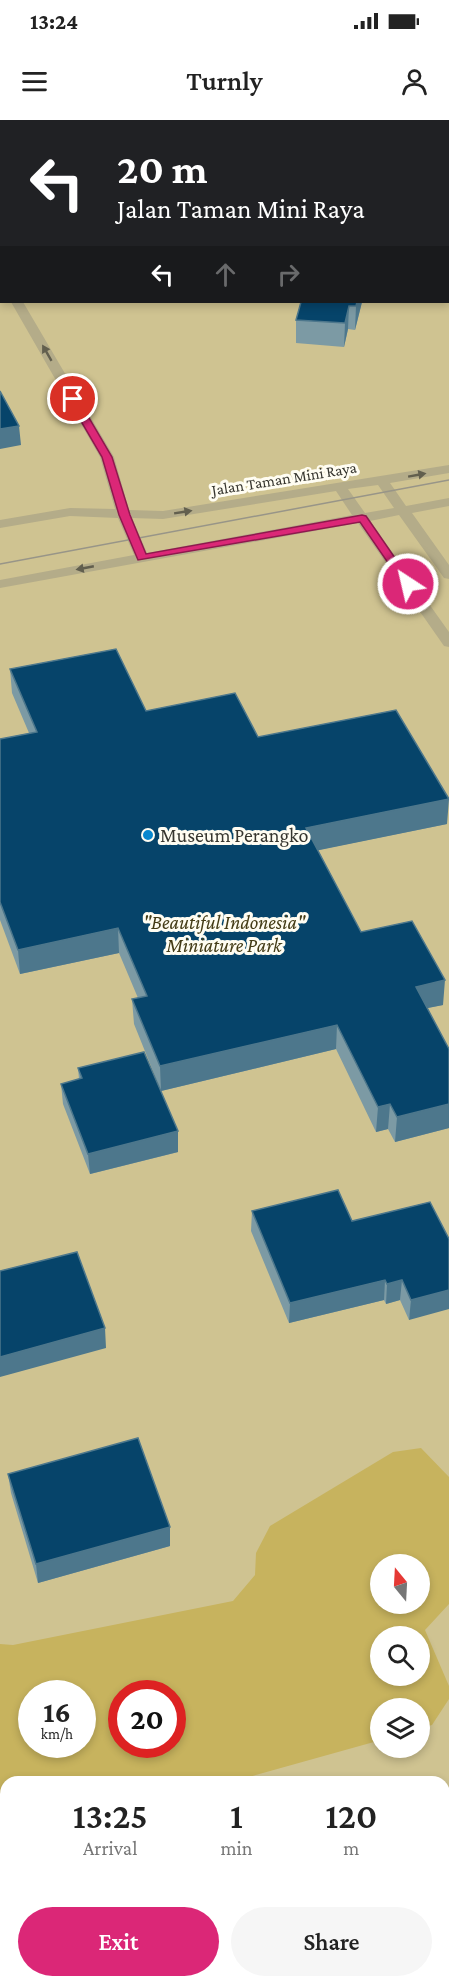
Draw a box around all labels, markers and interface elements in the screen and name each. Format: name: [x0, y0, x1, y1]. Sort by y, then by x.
text: 13:24: [30, 9, 78, 34]
icon: menu: [18, 65, 51, 98]
icon: person: [398, 65, 431, 98]
text: Turnly: [186, 66, 263, 96]
icon: left: [18, 144, 96, 222]
text: 20 m: [117, 145, 208, 192]
text: Jalan Taman Mini Raya: [117, 194, 365, 224]
icon: left: [146, 258, 179, 291]
icon: ahead: [209, 258, 242, 291]
icon: right: [272, 258, 305, 291]
one-way arrow: [42, 344, 52, 361]
pin: [47, 373, 98, 424]
icon: arrive: [56, 382, 89, 415]
street label: Jalan Taman Mini Raya: [208, 459, 359, 500]
one-way arrow: [407, 470, 426, 479]
one-way arrow: [173, 508, 192, 517]
position arrow: [376, 552, 440, 616]
one-way arrow: [75, 564, 94, 573]
place label: Museum Perangko: [160, 824, 309, 847]
marker: Museum Perangko: [141, 828, 155, 842]
park label: "Beautiful Indonesia" Miniature Park: [143, 911, 306, 956]
north arrow: [370, 1554, 430, 1614]
map controls: [370, 1554, 430, 1758]
button: search: [370, 1626, 430, 1686]
speed limit sign: 20: [108, 1680, 186, 1758]
text: 16: [43, 1695, 71, 1728]
button: layers: [370, 1698, 430, 1758]
text: km/h: [41, 1726, 73, 1742]
text: 13:25: [73, 1796, 148, 1836]
text: 1: [230, 1796, 243, 1836]
text: 120: [325, 1796, 377, 1836]
text: Arrival: [83, 1837, 137, 1859]
text: min: [220, 1837, 252, 1859]
text: m: [343, 1837, 359, 1859]
button: Exit: [18, 1907, 219, 1976]
button: Share: [231, 1907, 432, 1976]

